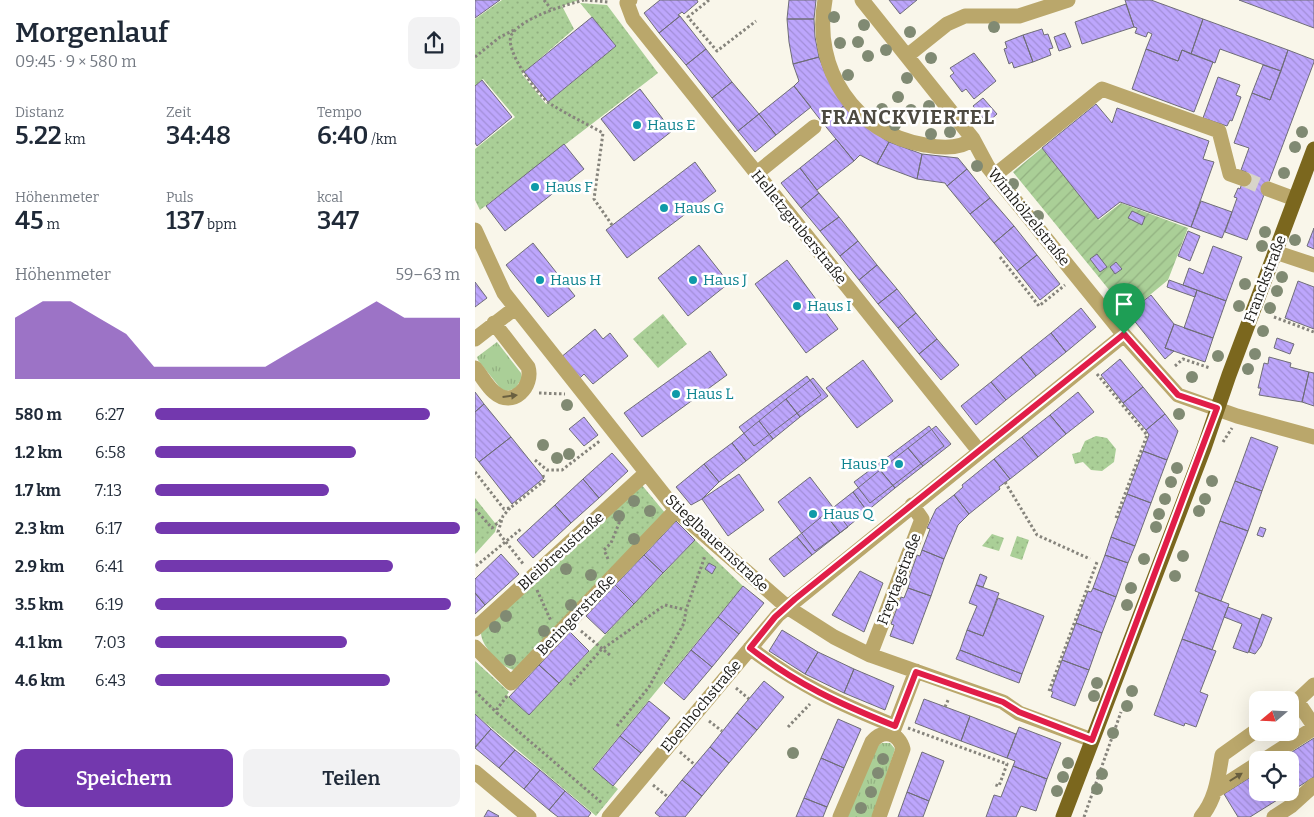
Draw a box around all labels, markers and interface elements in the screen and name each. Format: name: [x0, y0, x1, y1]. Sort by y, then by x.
text: Morgenlauf: [15, 16, 168, 49]
button: share: [408, 17, 460, 69]
text: 09:45 · 9 × 580 m: [15, 52, 136, 71]
text: Distanz: [15, 104, 64, 121]
text: Zeit: [166, 104, 191, 121]
text: Tempo: [317, 104, 362, 121]
district label: FRANCKVIERTEL: [821, 105, 995, 129]
place label: Haus E: [647, 116, 696, 134]
marker: Haus E: [631, 119, 643, 131]
text: 5.22: [15, 121, 62, 151]
text: 34:48: [166, 121, 231, 151]
text: 6:40: [317, 121, 368, 151]
text: km: [62, 131, 86, 148]
text: /km: [368, 131, 397, 148]
street label: Wimhölzelstraße: [984, 165, 1074, 269]
street label: Helletzgruberstraße: [747, 166, 851, 288]
place label: Haus F: [545, 178, 593, 196]
marker: Haus F: [529, 181, 541, 193]
text: Höhenmeter: [15, 189, 99, 206]
text: Puls: [166, 189, 194, 206]
text: kcal: [317, 189, 343, 206]
place label: Haus G: [674, 199, 724, 217]
marker: Haus G: [658, 202, 670, 214]
text: 45: [15, 206, 44, 236]
text: 137: [166, 206, 204, 236]
text: 347: [317, 206, 359, 236]
text: m: [44, 216, 60, 233]
text: bpm: [204, 216, 237, 233]
street label: Franckstraße: [1240, 233, 1290, 325]
text: Höhenmeter: [15, 265, 111, 284]
text: 59–63 m: [396, 265, 460, 284]
place label: Haus H: [550, 271, 601, 289]
place label: Haus J: [703, 271, 747, 289]
marker: Haus H: [534, 274, 546, 286]
marker: Haus J: [687, 274, 699, 286]
pin: [1103, 283, 1145, 334]
icon: arrive: [1110, 290, 1138, 318]
place label: Haus I: [807, 297, 852, 315]
marker: Haus I: [791, 300, 803, 312]
place label: Haus L: [686, 385, 734, 403]
marker: Haus L: [670, 388, 682, 400]
one-way arrow: [502, 392, 518, 400]
text: 580 m: [15, 405, 62, 424]
text: 6:27: [95, 405, 124, 424]
text: 1.2 km: [15, 443, 62, 462]
text: 6:58: [95, 443, 126, 462]
place label: Haus P: [841, 455, 889, 473]
marker: Haus P: [893, 458, 905, 470]
text: 1.7 km: [15, 481, 61, 500]
text: 7:13: [95, 481, 122, 500]
street label: Stieglbauernstraße: [662, 491, 772, 595]
place label: Haus Q: [823, 505, 875, 523]
street label: Bleibtreustraße: [514, 508, 608, 594]
marker: Haus Q: [807, 508, 819, 520]
text: 2.3 km: [15, 519, 64, 538]
text: 6:17: [95, 519, 122, 538]
street label: Freytagstraße: [873, 531, 925, 627]
text: 2.9 km: [15, 557, 64, 576]
text: 6:41: [95, 557, 124, 576]
street label: Beringerstraße: [533, 571, 619, 659]
text: 3.5 km: [15, 595, 64, 614]
text: 6:19: [95, 595, 124, 614]
text: 4.1 km: [15, 633, 63, 652]
text: 7:03: [95, 633, 126, 652]
street label: Ebenhochstraße: [657, 656, 745, 756]
text: 4.6 km: [15, 671, 65, 690]
text: 6:43: [95, 671, 126, 690]
north arrow: [1249, 691, 1299, 741]
map controls: [1249, 691, 1299, 801]
button: Speichern: [15, 749, 233, 807]
button: Teilen: [243, 749, 460, 807]
button: locate: [1249, 751, 1299, 801]
one-way arrow: [1230, 773, 1243, 782]

